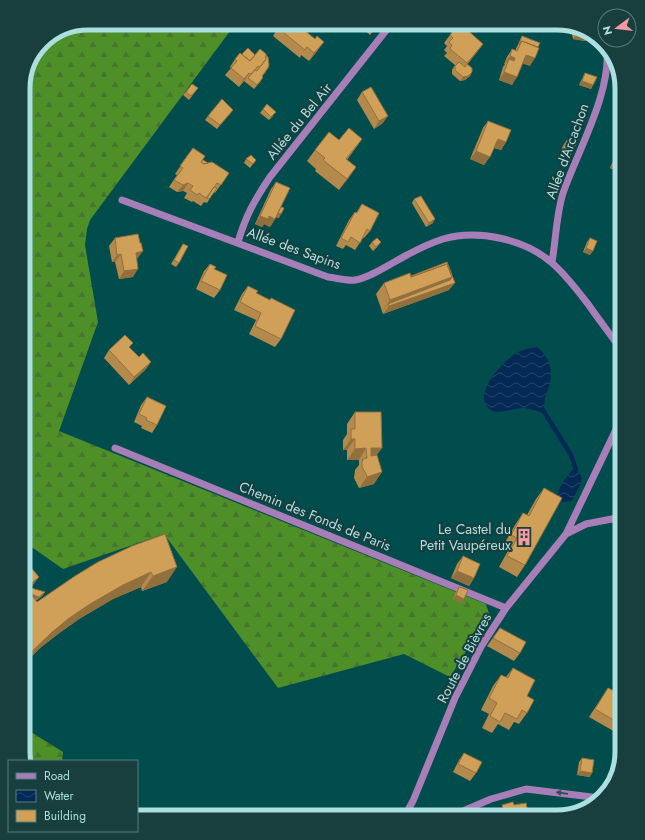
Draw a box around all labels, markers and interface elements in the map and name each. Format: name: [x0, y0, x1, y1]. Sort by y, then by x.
north arrow: [597, 8, 637, 48]
text: N: [598, 24, 616, 37]
street label: Allée du Bel Air: [262, 78, 336, 164]
street label: Allée d'Arcachon: [540, 100, 594, 202]
street label: Allée des Sapins: [244, 222, 344, 274]
street label: Chemin des Fonds de Paris: [236, 476, 394, 556]
place label: Le Castel du Petit Vaupéreux: [420, 519, 511, 555]
building icon: Le Castel du Petit Vaupéreux: [514, 527, 534, 547]
street label: Route de Bièvres: [432, 609, 496, 706]
legend: [8, 760, 138, 832]
text: Road: [44, 767, 70, 785]
text: Water: [44, 787, 75, 805]
one-way arrow: [556, 790, 568, 796]
text: Building: [44, 807, 86, 825]

